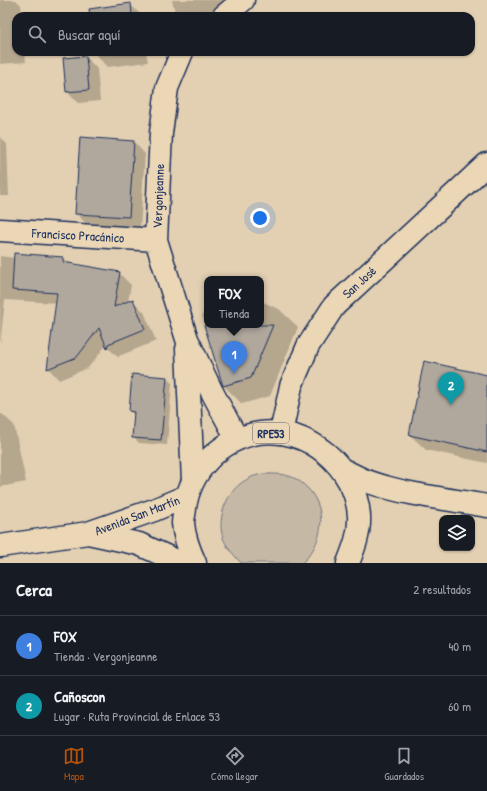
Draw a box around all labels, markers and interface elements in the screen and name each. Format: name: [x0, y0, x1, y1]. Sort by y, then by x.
search box: [12, 12, 475, 56]
icon: search: [26, 23, 48, 45]
text: Buscar aquí: [58, 24, 121, 45]
street label: Vergonjeanne: [148, 163, 168, 229]
your location: [250, 208, 270, 228]
street label: Francisco Pracánico: [30, 224, 125, 246]
street label: San José: [338, 262, 380, 302]
popup: [204, 276, 264, 328]
text: FOX: [219, 283, 242, 304]
text: Tienda: [219, 304, 249, 322]
pin: 1: [221, 341, 247, 374]
pin: 2: [438, 372, 464, 405]
road number: RPE53: [253, 423, 289, 443]
street label: Avenida San Martín: [92, 490, 182, 539]
map controls: [439, 515, 475, 551]
button: layers: [439, 515, 475, 551]
text: Cerca: [16, 578, 52, 601]
text: 2 resultados: [413, 580, 471, 598]
text: FOX: [54, 626, 77, 647]
text: 1: [27, 637, 31, 655]
text: 40 m: [448, 637, 471, 655]
text: Tienda · Vergonjeanne: [54, 647, 157, 665]
text: Cañoscon: [54, 686, 105, 707]
text: 2: [26, 697, 32, 715]
text: 60 m: [448, 697, 471, 715]
text: Lugar · Ruta Provincial de Enlace 53: [54, 707, 220, 725]
tab: Mapa: [63, 745, 85, 783]
tab: Cómo llegar: [211, 745, 258, 783]
tab: Guardados: [384, 745, 424, 783]

